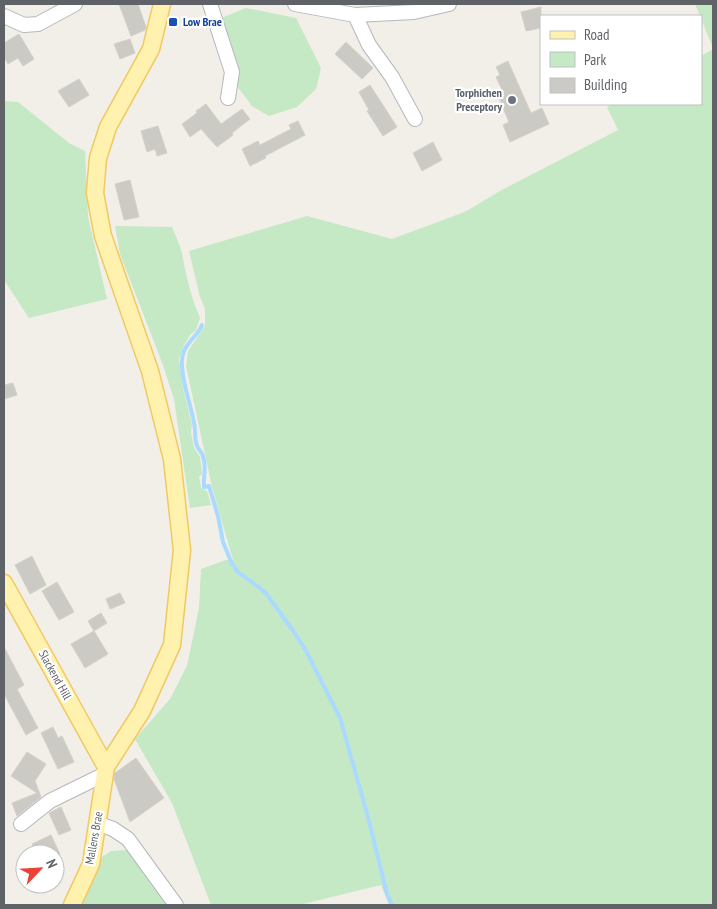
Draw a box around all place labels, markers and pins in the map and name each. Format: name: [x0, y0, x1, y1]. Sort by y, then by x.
place label: Low Brae: [183, 14, 222, 29]
marker: Low Brae: [167, 16, 179, 28]
place label: Torphichen Preceptory: [455, 85, 502, 114]
marker: Torphichen Preceptory: [506, 94, 518, 106]

